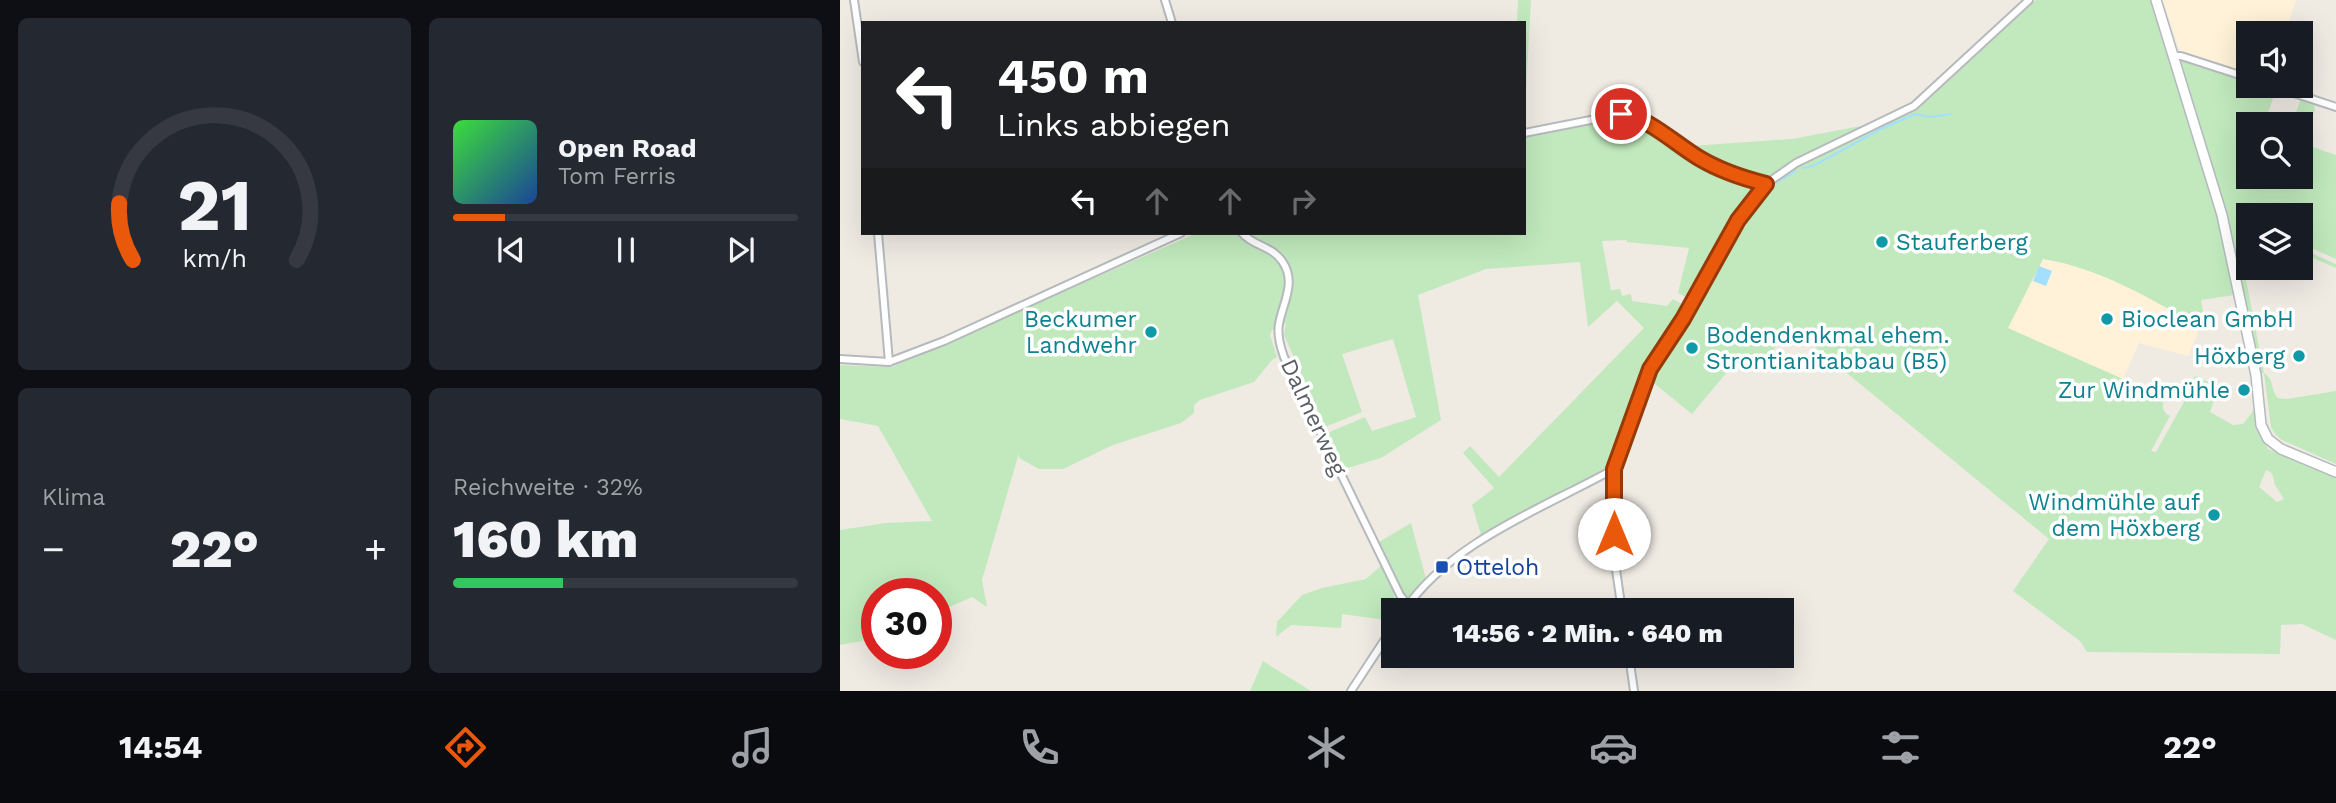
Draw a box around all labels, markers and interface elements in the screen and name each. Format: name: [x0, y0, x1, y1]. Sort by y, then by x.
map controls: [2236, 21, 2313, 280]
button: sound: [2236, 21, 2313, 98]
text: 450 m: [997, 47, 1149, 105]
icon: left: [882, 49, 973, 140]
pin: [1591, 84, 1651, 144]
icon: arrive: [1602, 95, 1640, 133]
text: Links abbiegen: [997, 106, 1231, 144]
button: search: [2236, 112, 2313, 189]
text: Open Road: [558, 133, 696, 163]
text: 21: [177, 163, 252, 249]
text: Tom Ferris: [558, 163, 676, 190]
icon: left: [1065, 182, 1103, 220]
icon: ahead: [1138, 182, 1176, 220]
icon: ahead: [1211, 182, 1249, 220]
icon: right: [1284, 182, 1322, 220]
button: layers: [2236, 203, 2313, 280]
place label: Stauferberg: [1896, 229, 2028, 256]
icon: previous: [492, 231, 530, 269]
icon: pause: [607, 231, 645, 269]
icon: next: [722, 231, 760, 269]
marker: Stauferberg: [1874, 234, 1890, 250]
text: km/h: [182, 244, 247, 273]
place label: Beckumer Landwehr: [1024, 306, 1137, 359]
place label: Bioclean GmbH: [2121, 306, 2294, 333]
marker: Bioclean GmbH: [2099, 311, 2115, 327]
place label: Bodendenkmal ehem. Strontianitabbau (B5): [1706, 322, 1950, 375]
marker: Beckumer Landwehr: [1143, 324, 1159, 340]
marker: Bodendenkmal ehem. Strontianitabbau (B5): [1684, 340, 1700, 356]
place label: Höxberg: [2194, 343, 2286, 370]
marker: Höxberg: [2291, 348, 2307, 364]
street label: Dalmerweg: [1275, 355, 1353, 481]
place label: Zur Windmühle: [2058, 377, 2230, 404]
marker: Zur Windmühle: [2236, 382, 2252, 398]
text: Reichweite · 32%: [453, 474, 643, 501]
text: Klima: [42, 484, 105, 511]
place label: Windmühle auf dem Höxberg: [2028, 489, 2201, 542]
position arrow: [1577, 497, 1651, 571]
marker: Windmühle auf dem Höxberg: [2206, 507, 2222, 523]
text: 160 km: [453, 509, 638, 570]
text: 22°: [170, 519, 259, 580]
text: −: [42, 527, 65, 571]
text: +: [364, 527, 387, 571]
place label: Otteloh: [1456, 554, 1539, 581]
marker: Otteloh: [1434, 559, 1450, 575]
speed limit sign: 30: [861, 578, 952, 669]
text: 14:56 · 2 Min. · 640 m: [1452, 618, 1723, 648]
icon: directions: [441, 723, 490, 772]
icon: music: [728, 723, 777, 772]
icon: phone: [1015, 723, 1064, 772]
icon: climate: [1302, 723, 1351, 772]
icon: car: [1589, 723, 1638, 772]
icon: filters: [1876, 723, 1925, 772]
text: 14:54: [119, 728, 203, 766]
text: 22°: [2163, 728, 2217, 766]

